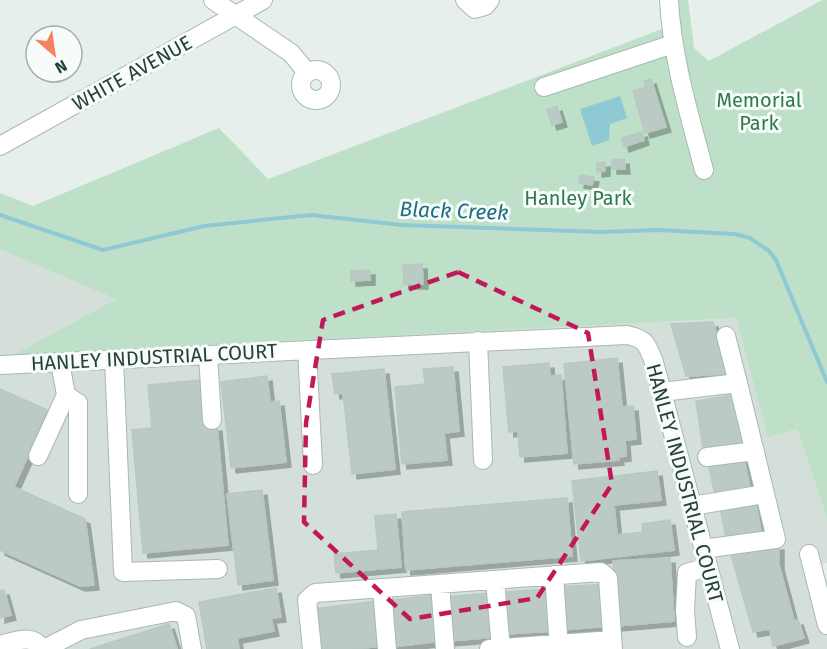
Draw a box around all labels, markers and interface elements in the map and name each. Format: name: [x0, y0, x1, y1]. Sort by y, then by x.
north arrow: [24, 24, 84, 84]
street label: WHITE AVENUE: [68, 30, 196, 116]
text: N: [52, 56, 70, 78]
park label: Memorial Park: [716, 88, 802, 135]
park label: Hanley Park: [524, 186, 632, 210]
water label: Black Creek: [399, 196, 509, 226]
street label: HANLEY INDUSTRIAL COURT: [30, 339, 278, 375]
street label: HANLEY INDUSTRIAL COURT: [642, 361, 729, 606]

